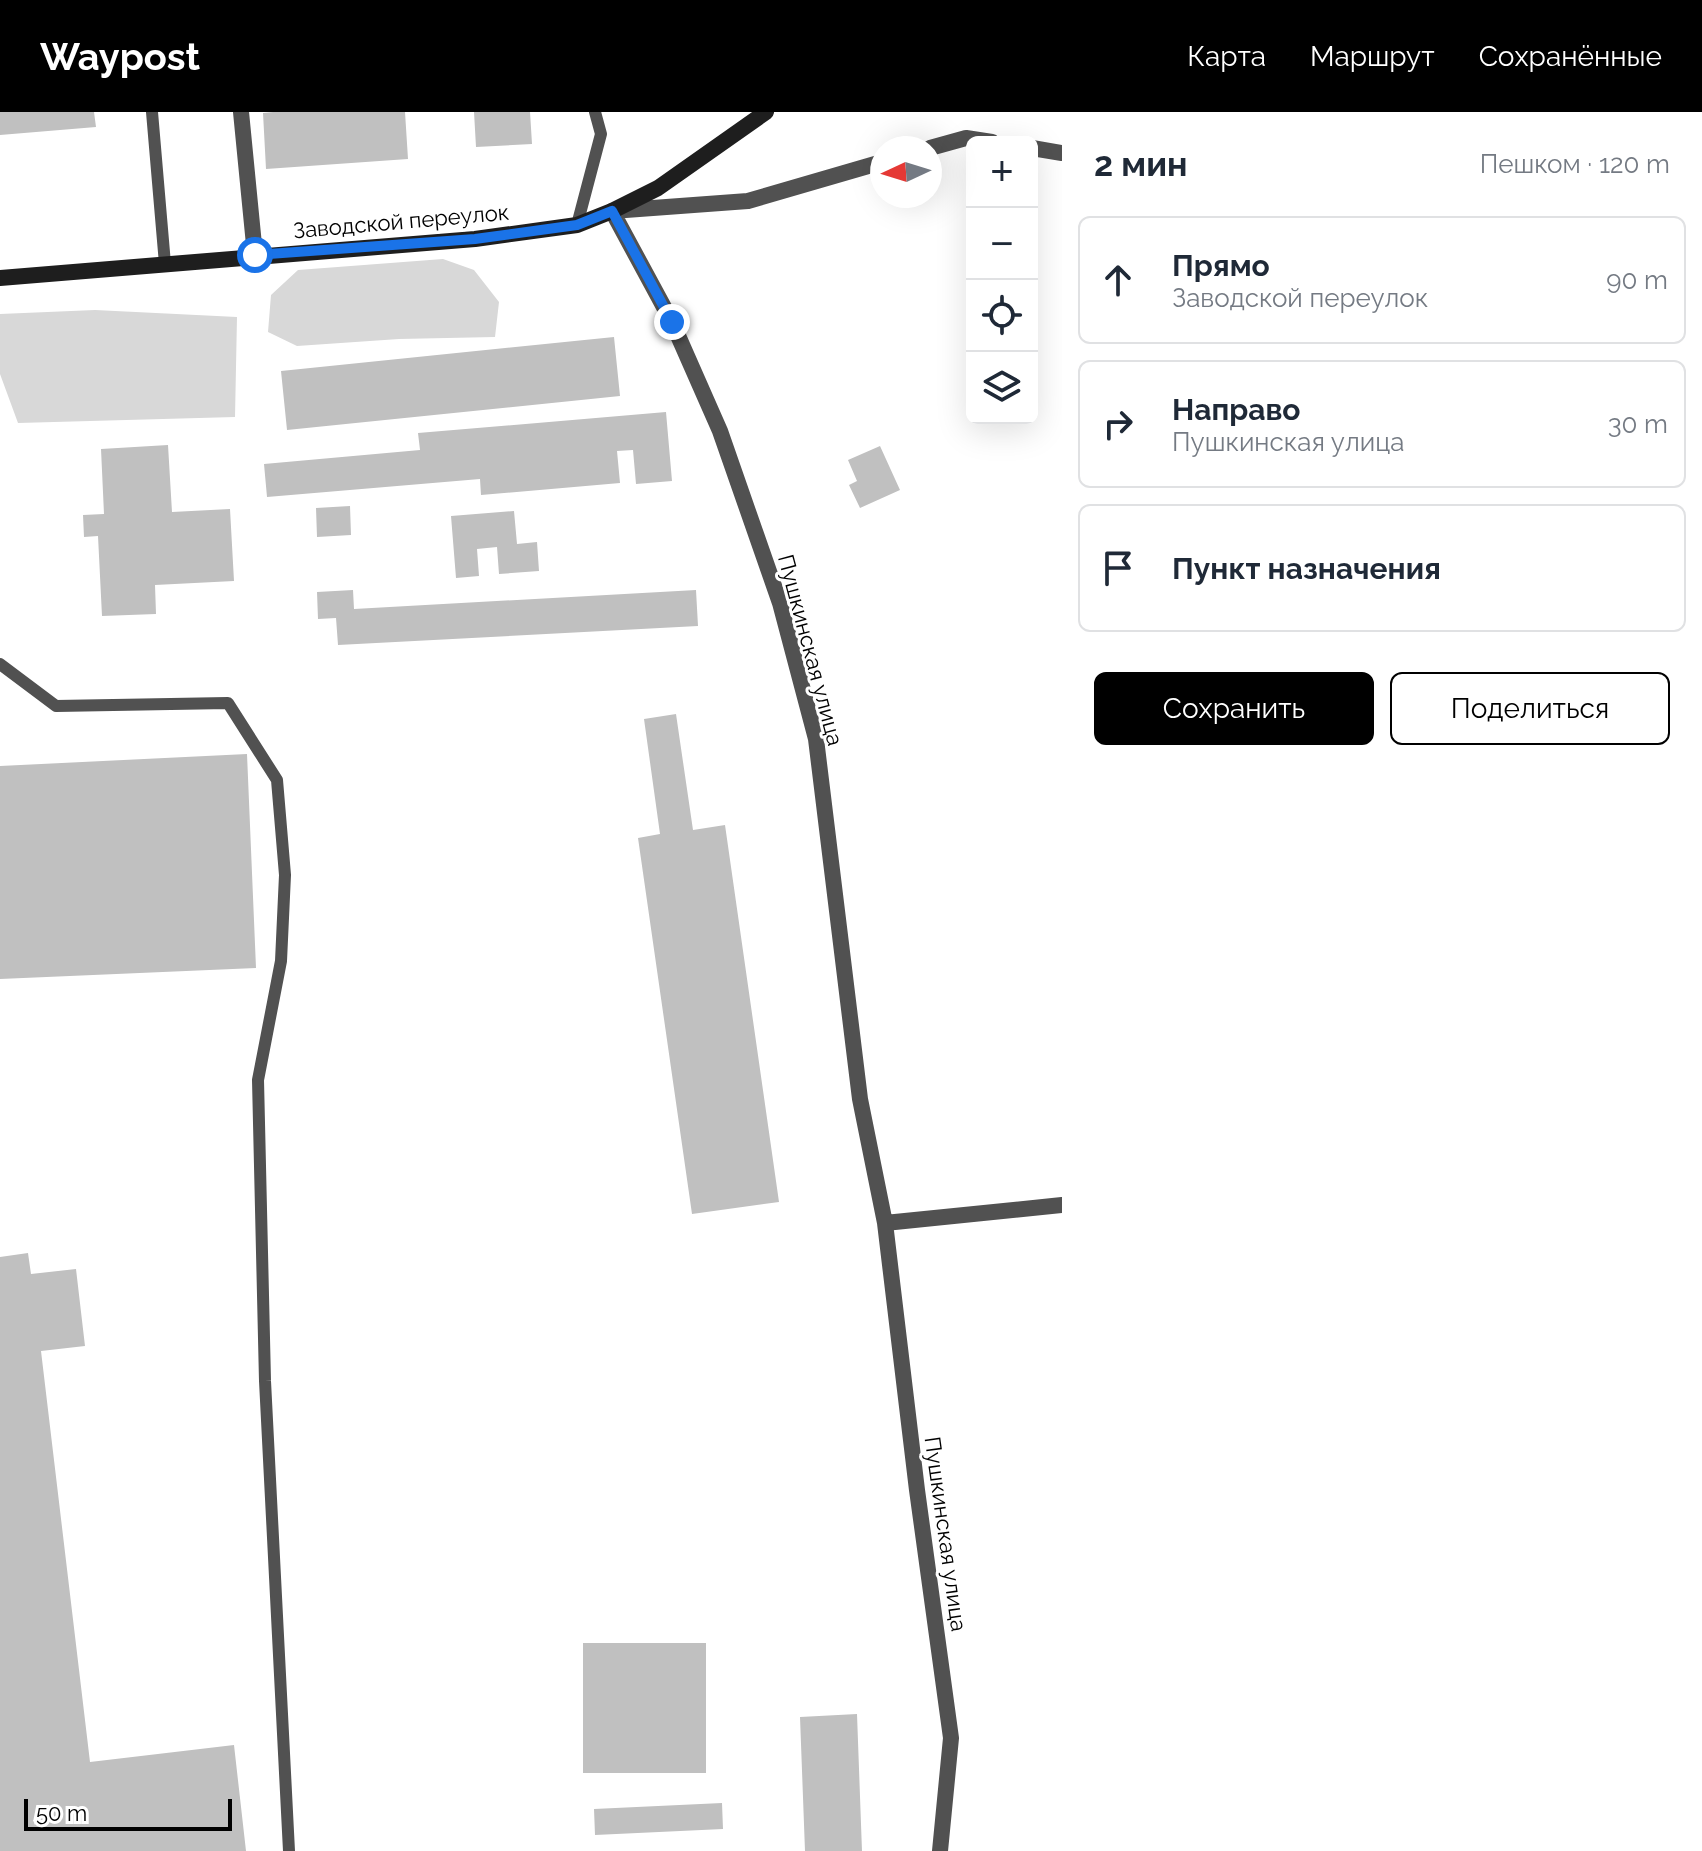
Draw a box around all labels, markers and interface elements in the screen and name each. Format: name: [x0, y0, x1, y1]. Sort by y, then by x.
text: Waypost: [40, 34, 200, 79]
text: Карта: [1187, 40, 1266, 73]
text: Маршрут: [1310, 40, 1435, 73]
text: Сохранённые: [1479, 40, 1662, 73]
north arrow: [870, 136, 942, 208]
map controls: [966, 136, 1038, 424]
button: +: [966, 136, 1038, 208]
text: 2 мин: [1094, 144, 1188, 184]
text: Пешком · 120 m: [1480, 149, 1670, 179]
street label: Заводской переулок: [292, 199, 510, 243]
button: −: [966, 208, 1038, 280]
route start: [237, 237, 273, 273]
text: Прямо: [1172, 248, 1270, 283]
icon: ahead: [1096, 258, 1140, 302]
text: 90 m: [1606, 265, 1668, 295]
button: locate: [966, 280, 1038, 352]
text: Заводской переулок: [1172, 283, 1428, 313]
route end: [654, 304, 690, 340]
button: layers: [966, 352, 1038, 424]
text: Направо: [1172, 392, 1301, 427]
icon: right: [1096, 402, 1140, 446]
text: 30 m: [1608, 409, 1668, 439]
text: Пушкинская улица: [1172, 427, 1404, 457]
icon: arrive: [1096, 546, 1140, 590]
text: Пункт назначения: [1172, 551, 1441, 586]
street label: Пушкинская улица: [773, 552, 849, 748]
button: Сохранить: [1094, 672, 1374, 745]
button: Поделиться: [1390, 672, 1670, 745]
street label: Пушкинская улица: [919, 1435, 973, 1633]
scale bar: [24, 1795, 232, 1831]
text: 50 m: [36, 1800, 87, 1826]

